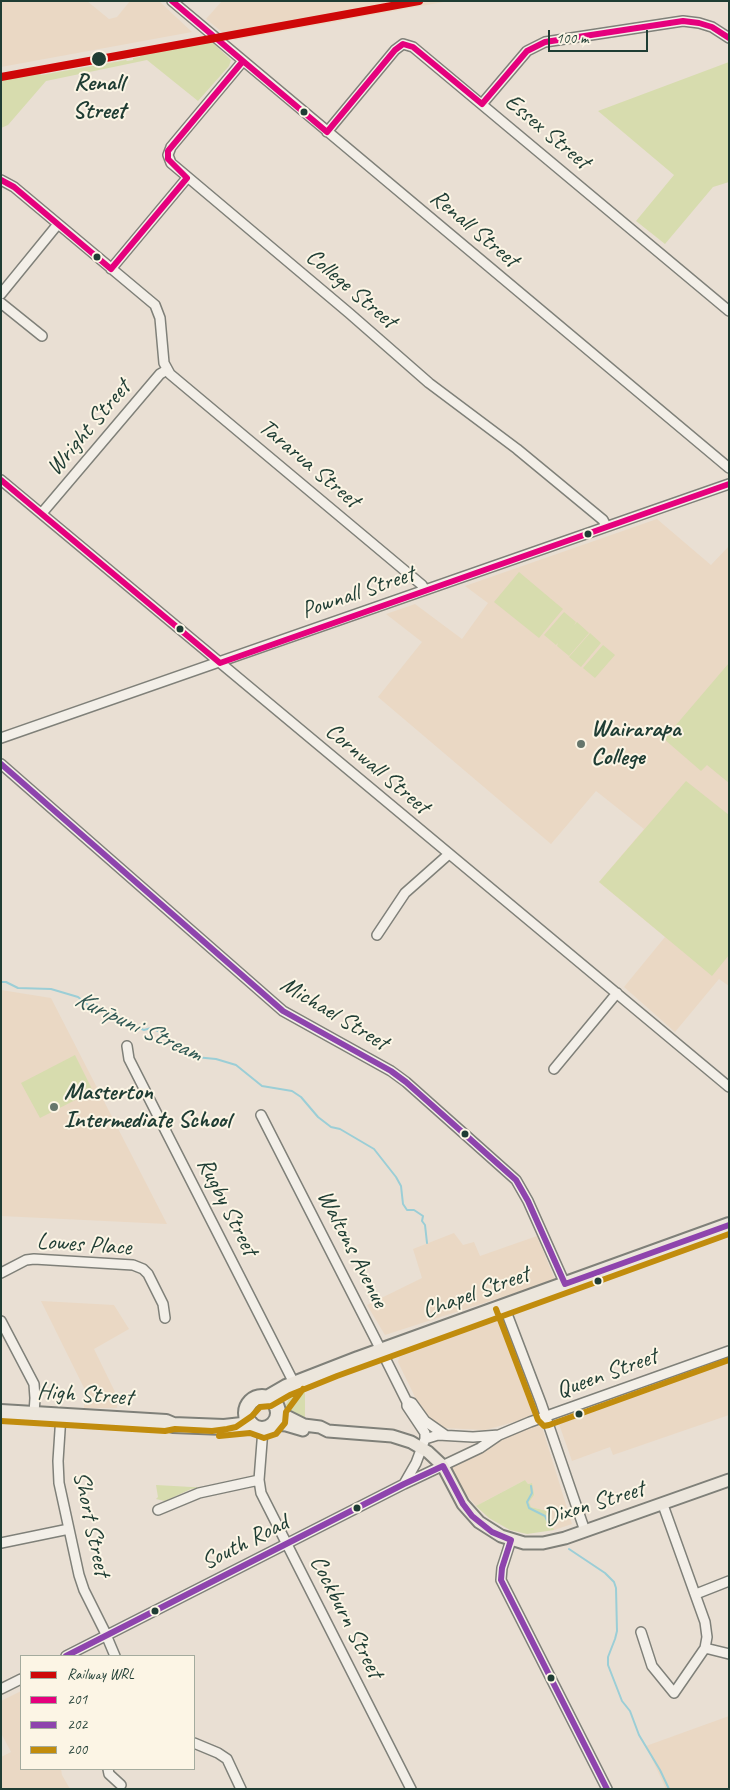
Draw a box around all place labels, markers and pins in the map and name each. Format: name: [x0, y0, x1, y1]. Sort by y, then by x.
marker: Renall Street: [90, 50, 108, 68]
place label: Renall Street: [73, 70, 125, 126]
unlabelled marker: [299, 107, 309, 117]
unlabelled marker: [92, 252, 102, 262]
unlabelled marker: [583, 529, 593, 539]
unlabelled marker: [175, 624, 185, 634]
place label: Wairarapa College: [591, 716, 681, 772]
marker: Wairarapa College: [575, 738, 587, 750]
place label: Masterton Intermediate School: [64, 1079, 231, 1135]
marker: Masterton Intermediate School: [48, 1101, 60, 1113]
unlabelled marker: [460, 1129, 470, 1139]
unlabelled marker: [593, 1276, 603, 1286]
unlabelled marker: [574, 1409, 584, 1419]
unlabelled marker: [352, 1503, 362, 1513]
unlabelled marker: [150, 1606, 160, 1616]
unlabelled marker: [546, 1673, 556, 1683]

